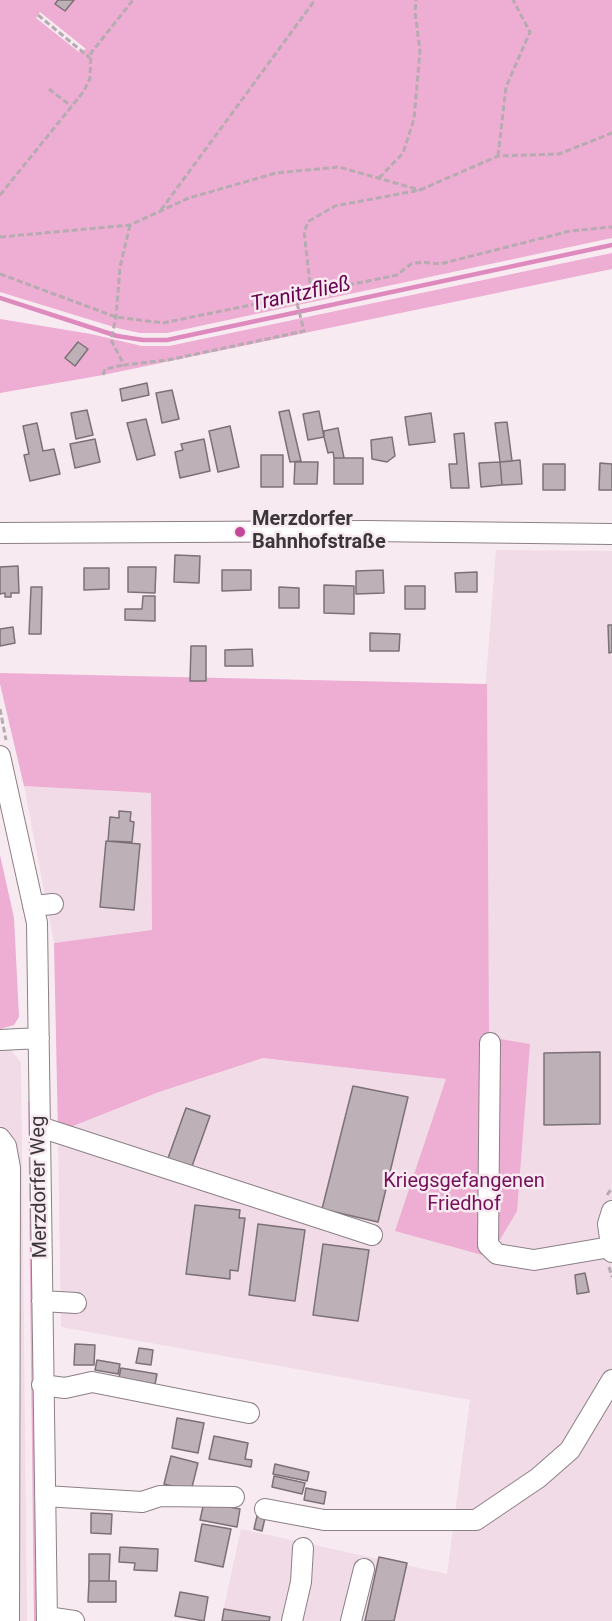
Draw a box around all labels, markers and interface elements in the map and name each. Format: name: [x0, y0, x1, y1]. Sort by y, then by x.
water label: Tranitzfließ: [249, 272, 353, 318]
place label: Merzdorfer Bahnhofstraße: [252, 508, 386, 555]
marker: Merzdorfer Bahnhofstraße: [233, 525, 247, 539]
street label: Merzdorfer Weg: [27, 1116, 53, 1258]
park label: Kriegsgefangenen Friedhof: [383, 1170, 545, 1217]

